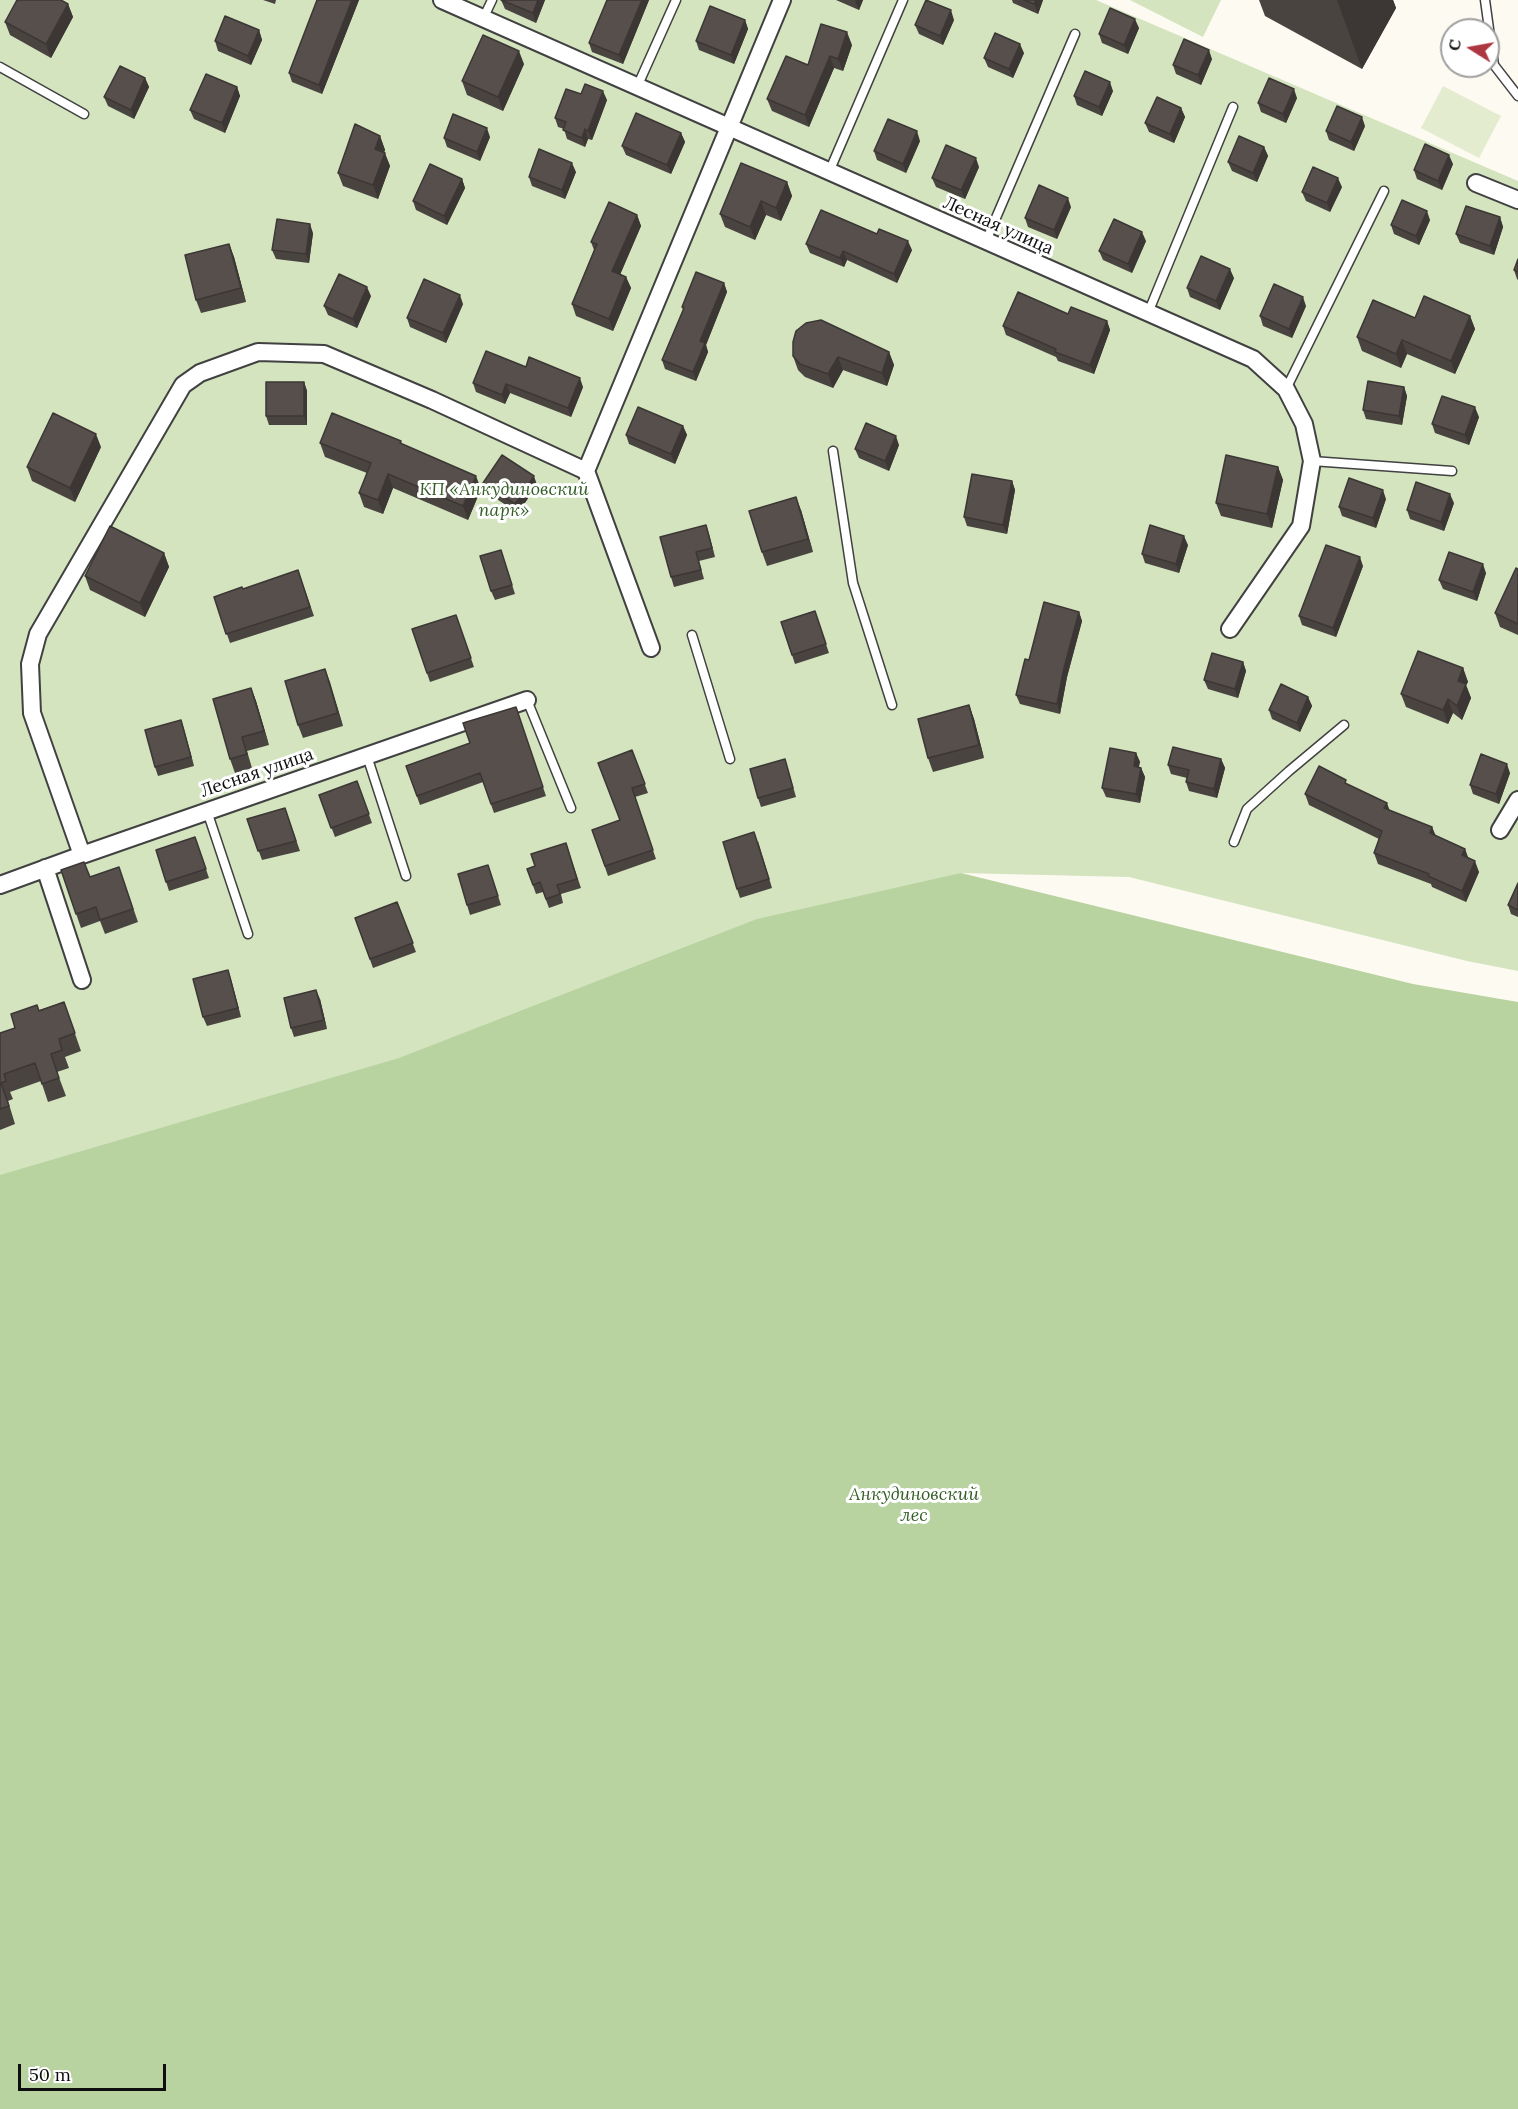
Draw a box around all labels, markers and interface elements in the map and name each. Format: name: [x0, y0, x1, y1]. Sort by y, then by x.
north arrow: [1440, 18, 1500, 78]
text: С: [1443, 38, 1465, 52]
street label: Лесная улица: [940, 192, 1056, 260]
park label: КП «Анкудиновский парк»: [419, 479, 589, 522]
street label: Лесная улица: [198, 744, 316, 802]
park label: Анкудиновский лес: [849, 1484, 979, 1526]
scale bar: [21, 2052, 170, 2090]
text: 50 m: [29, 2063, 71, 2086]

